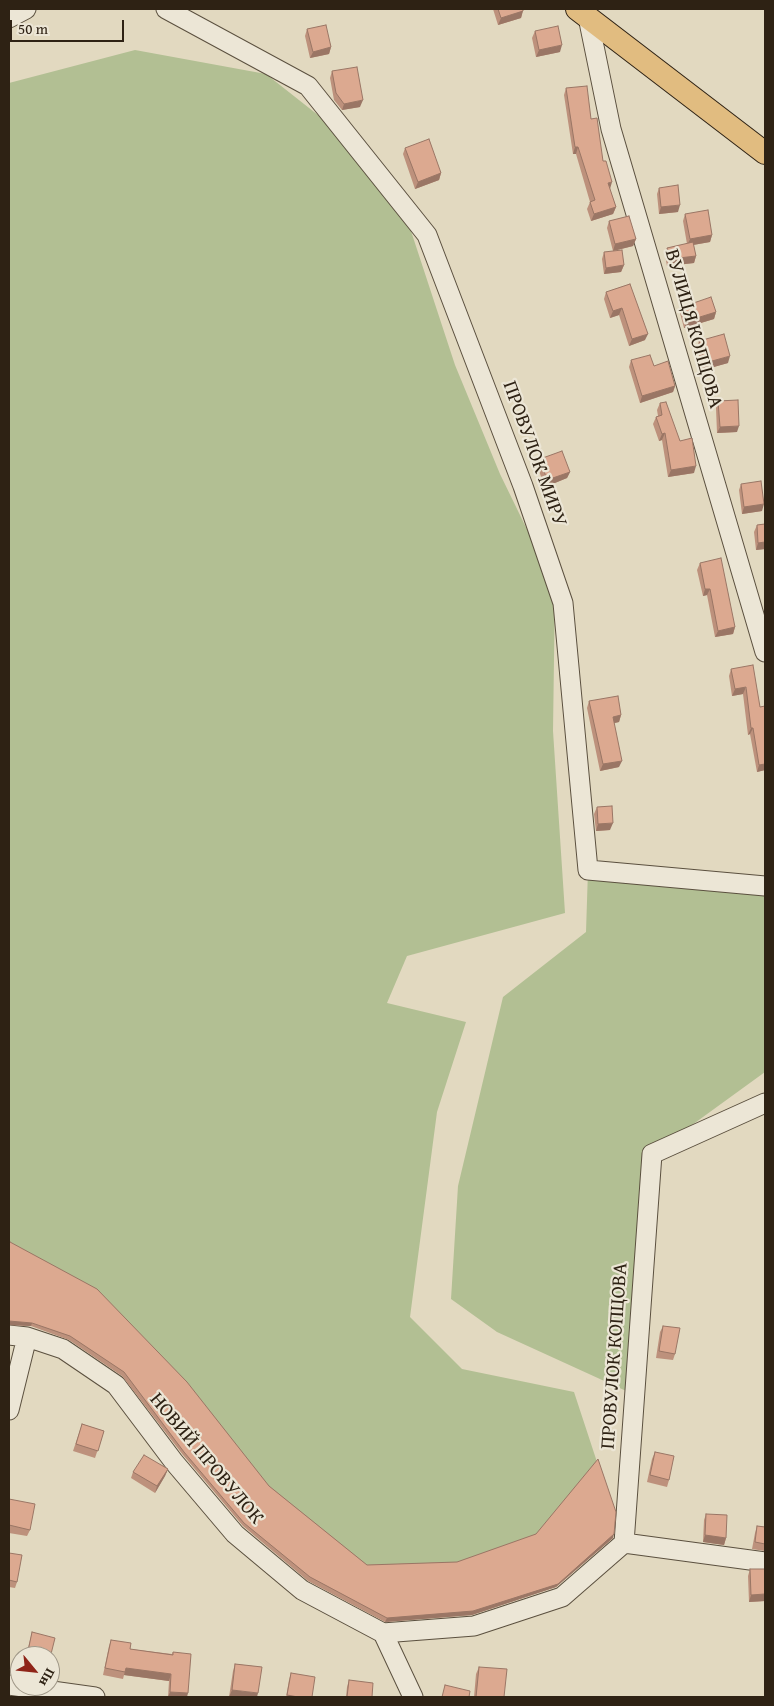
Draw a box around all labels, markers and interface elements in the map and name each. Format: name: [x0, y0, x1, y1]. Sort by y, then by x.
scale bar: [12, 10, 126, 42]
text: 50 m: [18, 18, 48, 39]
street label: ВУЛИЦЯ КОПЦОВА: [659, 247, 727, 411]
street label: ПРОВУЛОК МИРУ: [497, 378, 571, 530]
street label: ПРОВУЛОК КОПЦОВА: [597, 1262, 633, 1450]
street label: НОВИЙ ПРОВУЛОК: [144, 1388, 268, 1530]
north arrow: [10, 1646, 60, 1696]
text: Пн: [34, 1665, 60, 1690]

